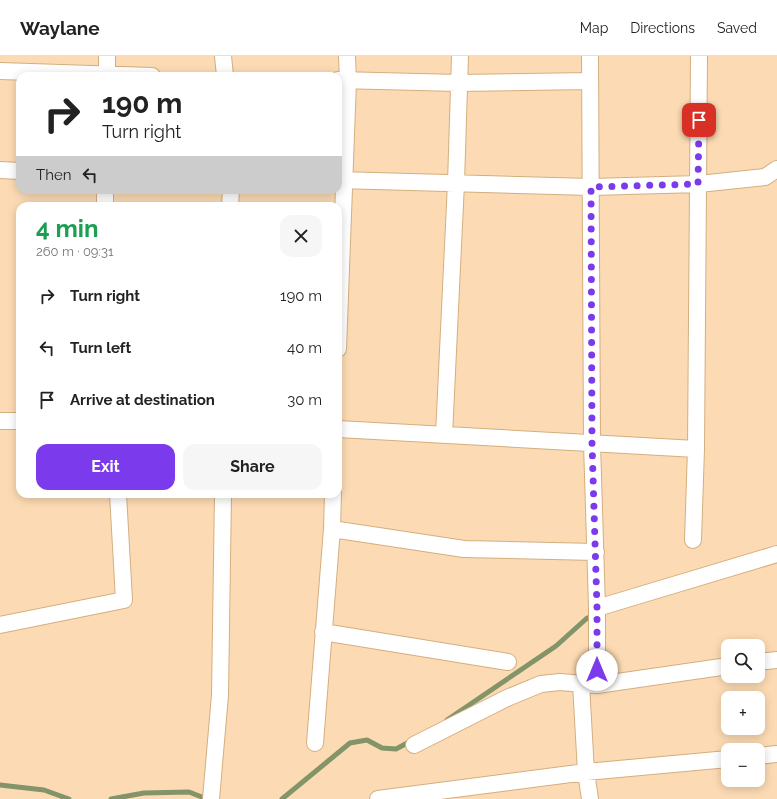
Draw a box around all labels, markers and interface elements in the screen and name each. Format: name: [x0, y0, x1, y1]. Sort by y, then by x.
text: Waylane: [20, 17, 100, 39]
text: Map: [580, 20, 608, 36]
text: Directions: [630, 20, 695, 36]
text: Saved: [717, 20, 757, 36]
text: 190 m: [102, 87, 182, 120]
icon: right: [36, 88, 88, 140]
pin: [682, 103, 716, 137]
icon: arrive: [688, 109, 710, 131]
text: Turn right: [102, 121, 181, 142]
icon: left: [79, 164, 101, 186]
text: Then: [36, 166, 71, 184]
text: 4 min: [36, 214, 98, 243]
button: close: [280, 215, 322, 257]
text: 260 m · 09:31: [36, 244, 113, 259]
icon: right: [36, 285, 58, 307]
text: Turn right: [70, 287, 140, 305]
text: 190 m: [280, 287, 322, 305]
icon: left: [36, 337, 58, 359]
text: Turn left: [70, 339, 131, 357]
text: 40 m: [287, 339, 322, 357]
icon: arrive: [36, 389, 58, 411]
text: Arrive at destination: [70, 391, 215, 409]
text: 30 m: [287, 391, 322, 409]
button: Exit: [36, 444, 175, 490]
button: Share: [183, 444, 322, 490]
map controls: [721, 639, 765, 787]
button: search: [721, 639, 765, 683]
position arrow: [576, 649, 618, 691]
button: +: [721, 691, 765, 735]
button: −: [721, 743, 765, 787]

